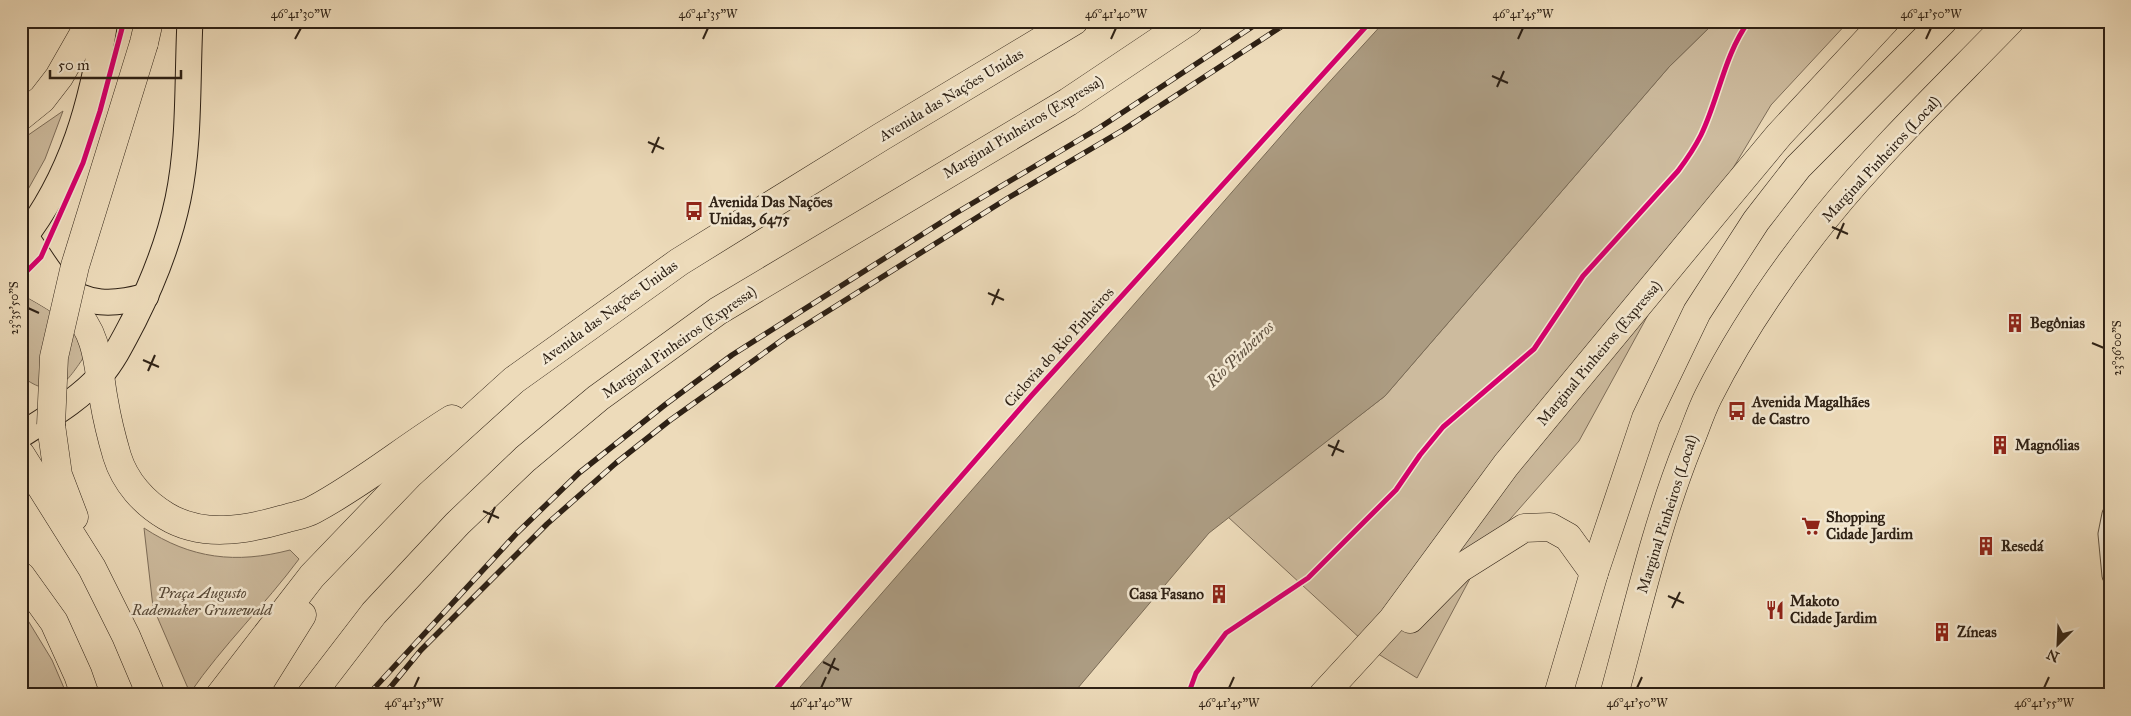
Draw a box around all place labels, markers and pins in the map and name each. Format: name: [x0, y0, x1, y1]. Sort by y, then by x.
place label: Avenida Das Nações Unidas, 6475: [708, 193, 833, 229]
bus stop icon: Avenida Das Nações Unidas, 6475: [683, 200, 705, 222]
building icon: Begônias: [2004, 312, 2026, 334]
place label: Begônias: [2030, 314, 2085, 333]
place label: Avenida Magalhães de Castro: [1751, 393, 1870, 428]
bus stop icon: Avenida Magalhães de Castro: [1726, 400, 1748, 422]
building icon: Magnólias: [1989, 434, 2011, 456]
place label: Magnólias: [2015, 436, 2080, 455]
place label: Shopping Cidade Jardim: [1826, 508, 1913, 544]
supermarket icon: Shopping Cidade Jardim: [1800, 515, 1822, 537]
building icon: Resedá: [1975, 535, 1997, 557]
place label: Resedá: [2001, 537, 2044, 555]
building icon: Casa Fasano: [1208, 583, 1230, 605]
place label: Casa Fasano: [1129, 585, 1204, 603]
place label: Makoto Cidade Jardim: [1790, 592, 1877, 628]
restaurant icon: Makoto Cidade Jardim: [1764, 599, 1786, 621]
building icon: Zíneas: [1931, 621, 1953, 643]
place label: Zíneas: [1957, 623, 1997, 641]

